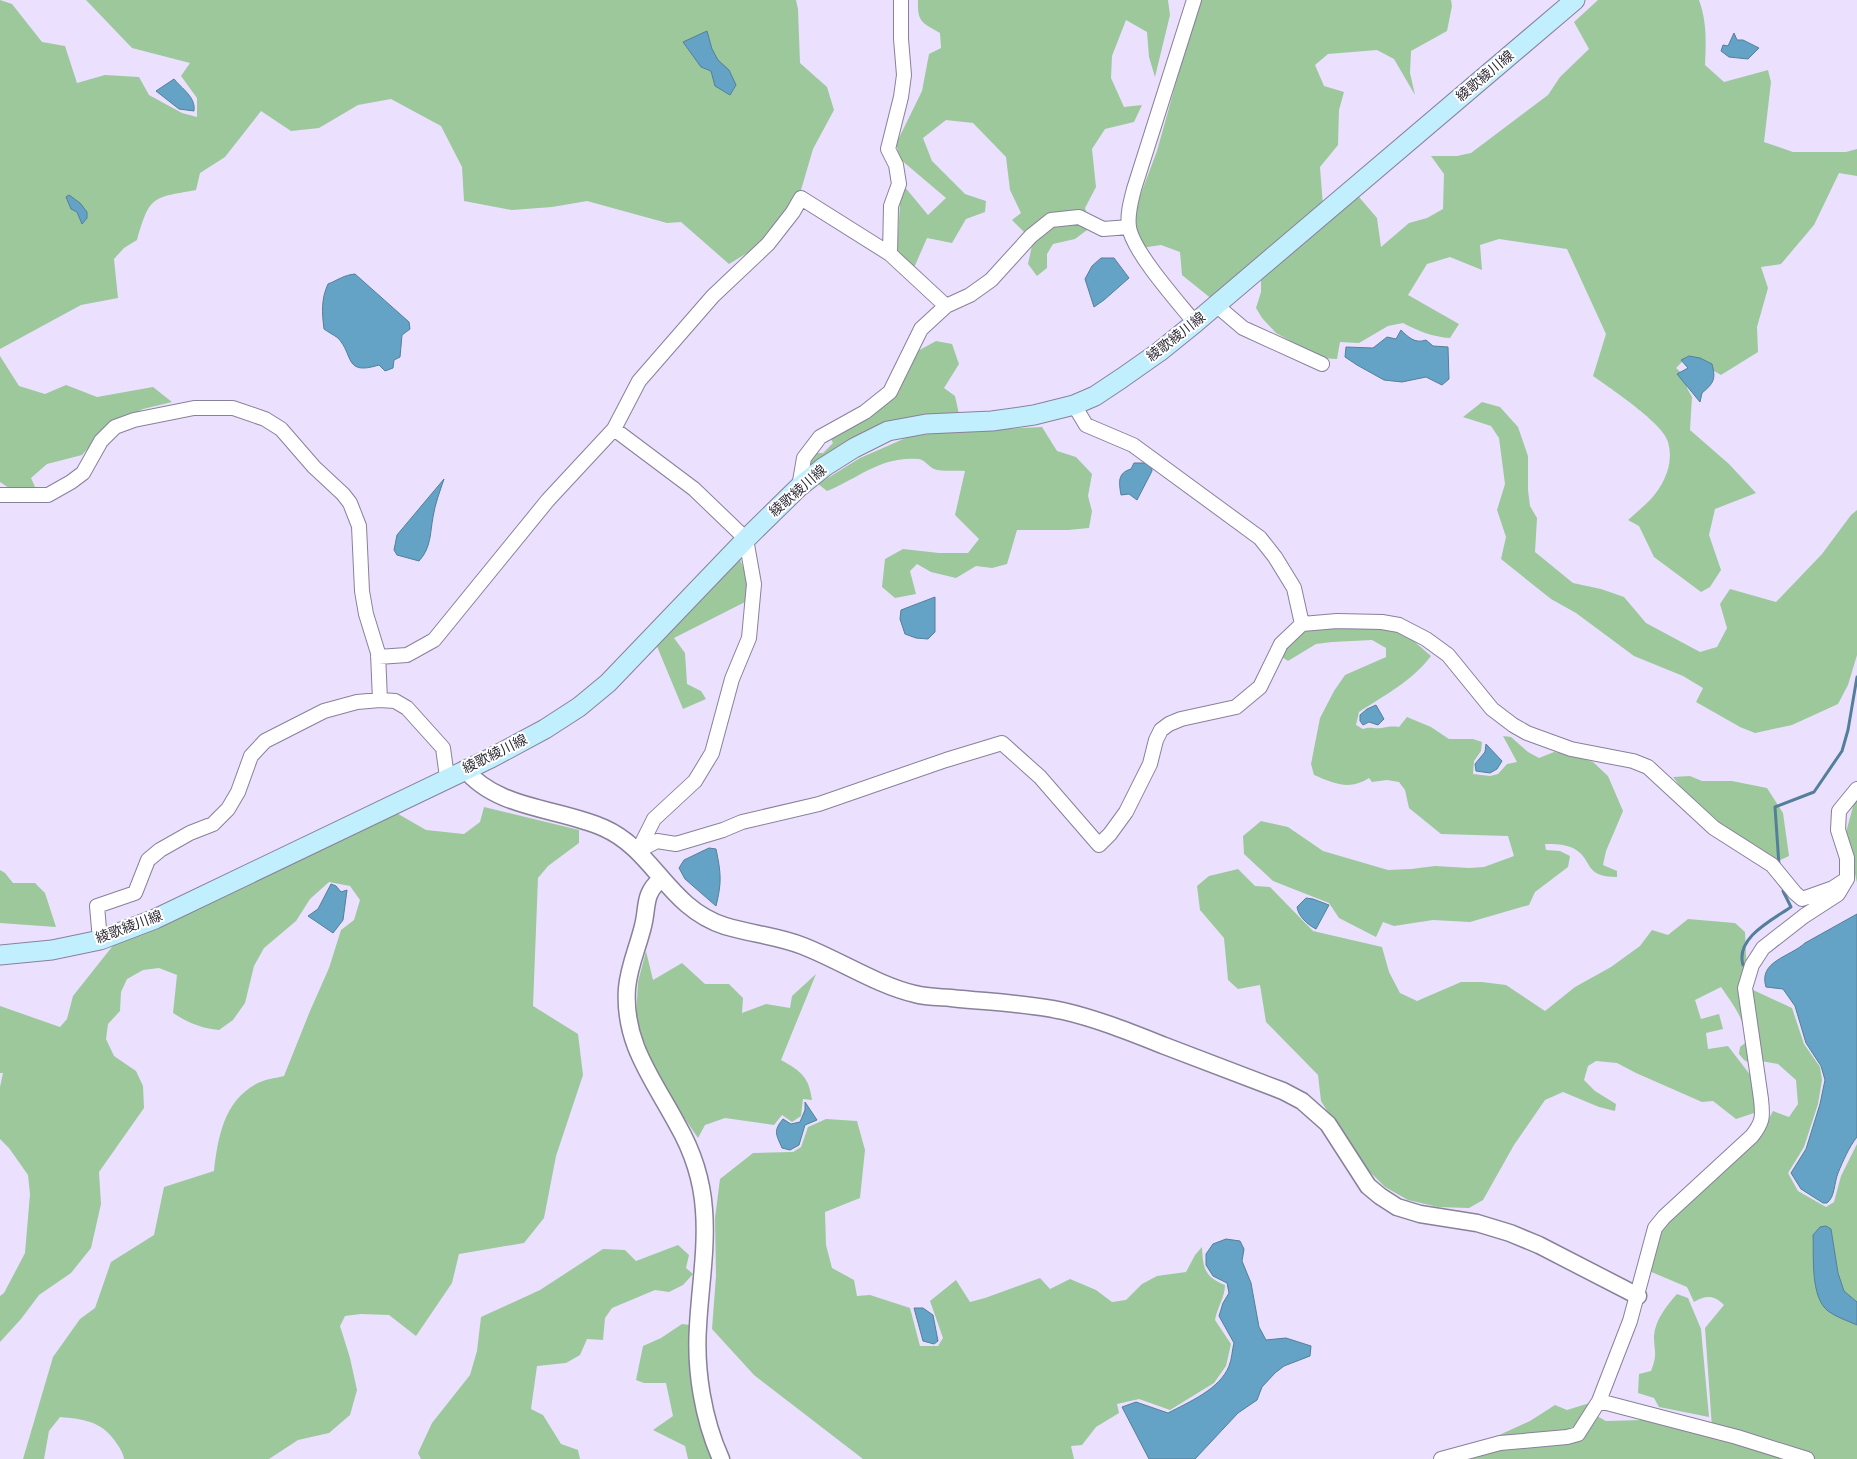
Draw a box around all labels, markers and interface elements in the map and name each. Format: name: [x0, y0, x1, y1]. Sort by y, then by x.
street label: 綾歌綾川線: [1453, 47, 1517, 105]
street label: 綾歌綾川線: [1143, 309, 1209, 365]
street label: 綾歌綾川線: [766, 462, 830, 520]
street label: 綾歌綾川線: [460, 731, 530, 777]
street label: 綾歌綾川線: [93, 907, 165, 947]

